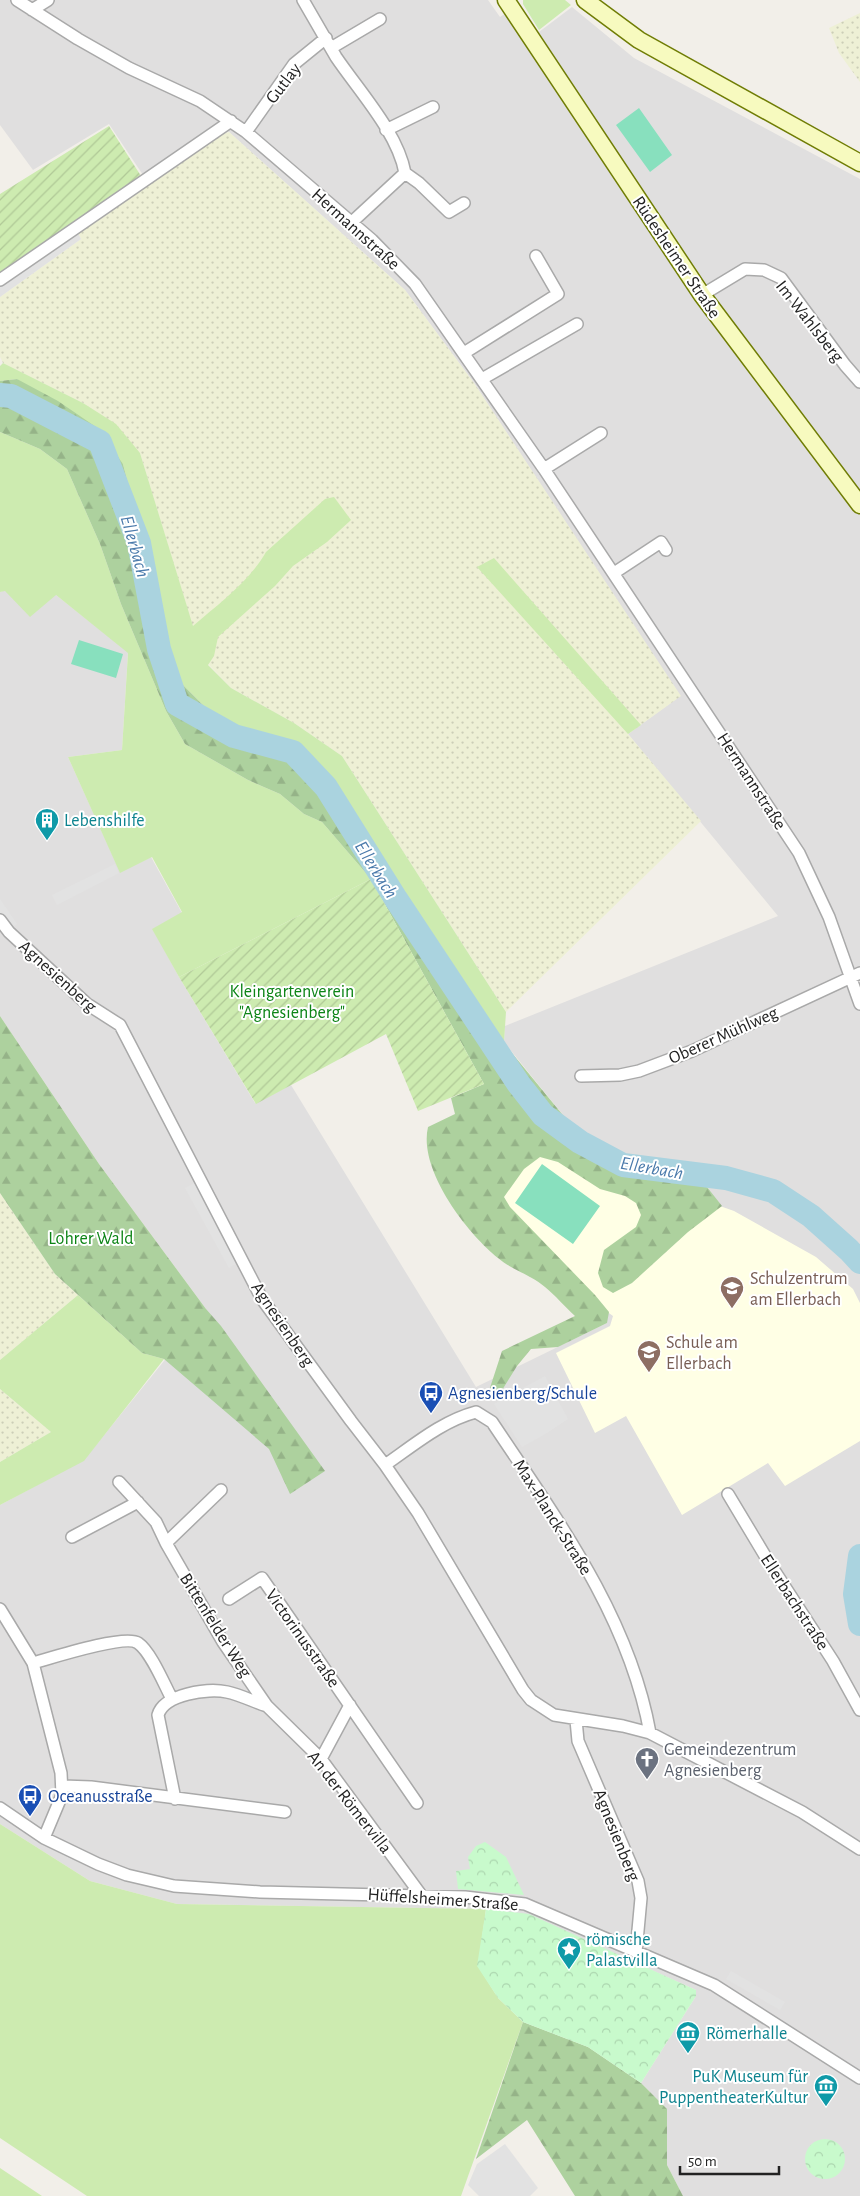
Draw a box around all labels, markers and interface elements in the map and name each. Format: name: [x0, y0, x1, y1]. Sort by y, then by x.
street label: Gutlay: [263, 60, 305, 107]
street label: Hermannstraße: [308, 186, 403, 274]
street label: Rüdesheimer Straße: [629, 193, 724, 322]
street label: Im Wahlsberg: [772, 277, 847, 366]
water label: Ellerbach: [117, 513, 152, 580]
street label: Hermannstraße: [713, 730, 789, 833]
building icon: Lebenshilfe: [34, 807, 60, 841]
place label: Lebenshilfe: [64, 812, 145, 830]
water label: Ellerbach: [351, 838, 401, 902]
street label: Agnesienberg: [15, 937, 100, 1016]
park label: Kleingartenverein "Agnesienberg": [230, 983, 354, 1022]
street label: Oberer Mühlweg: [666, 1004, 781, 1068]
water label: Ellerbach: [619, 1154, 685, 1183]
park label: Lohrer Wald: [48, 1230, 134, 1248]
place label: Schulzentrum am Ellerbach: [750, 1270, 848, 1309]
school or university icon: Schulzentrum am Ellerbach: [719, 1275, 745, 1309]
street label: Agnesienberg: [247, 1279, 317, 1370]
place label: Schule am Ellerbach: [666, 1334, 738, 1373]
school or university icon: Schule am Ellerbach: [636, 1339, 662, 1373]
bus stop icon: Agnesienberg/Schule: [418, 1380, 444, 1414]
place label: Agnesienberg/Schule: [448, 1385, 597, 1403]
street label: Max-Planck-Straße: [509, 1457, 595, 1578]
street label: Ellerbachstraße: [757, 1551, 832, 1654]
street label: Bittenfelder Weg: [176, 1570, 254, 1681]
street label: Victorinusstraße: [262, 1586, 343, 1691]
place label: Gemeindezentrum Agnesienberg: [664, 1741, 796, 1780]
church icon: Gemeindezentrum Agnesienberg: [634, 1746, 660, 1780]
street label: An der Römervilla: [304, 1748, 395, 1857]
bus stop icon: Oceanusstraße: [17, 1783, 43, 1817]
street label: Agnesienberg: [589, 1787, 643, 1884]
place label: Oceanusstraße: [48, 1788, 153, 1806]
street label: Hüffelsheimer Straße: [367, 1886, 519, 1914]
place label: römische Palastvilla: [586, 1931, 658, 1970]
place icon: römische Palastvilla: [556, 1936, 582, 1970]
museum icon: Römerhalle: [675, 2020, 701, 2054]
place label: Römerhalle: [706, 2025, 787, 2043]
place label: PuK Museum für PuppentheaterKultur: [659, 2068, 808, 2107]
museum icon: PuK Museum für PuppentheaterKultur: [813, 2073, 839, 2107]
scale bar: [680, 2144, 779, 2176]
text: 50 m: [688, 2154, 717, 2169]

